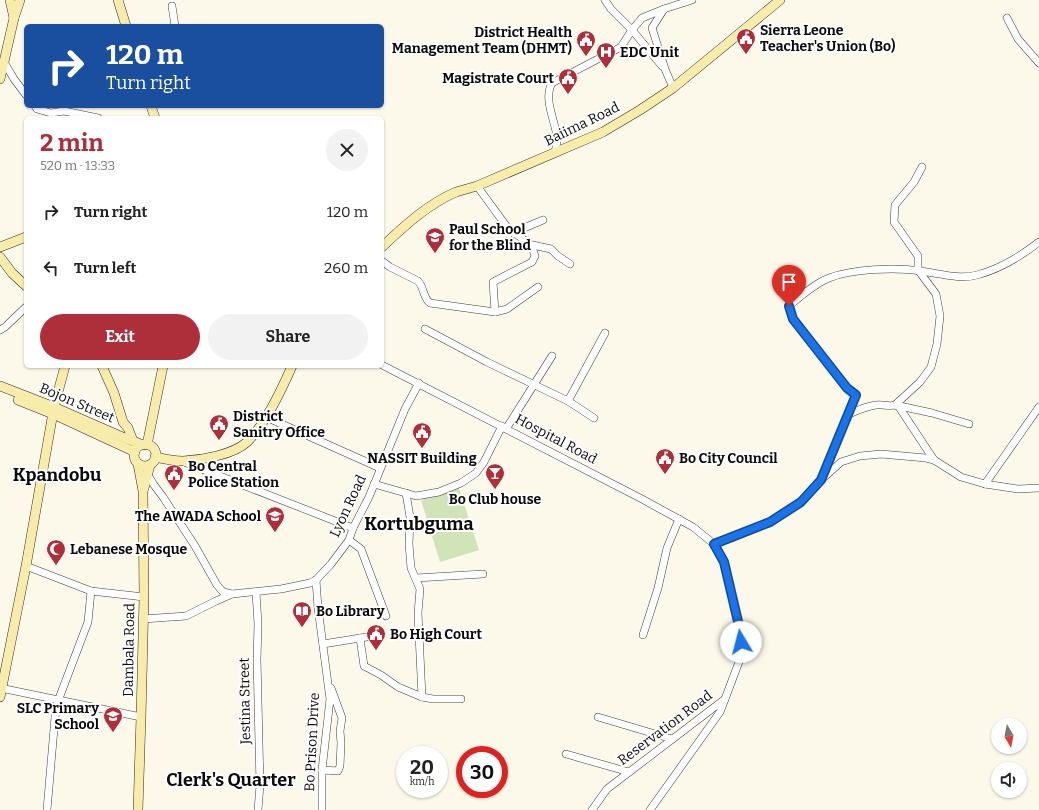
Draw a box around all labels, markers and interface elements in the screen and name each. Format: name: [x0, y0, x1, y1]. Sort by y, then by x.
place label: Sierra Leone Teacher's Union (Bo): [760, 22, 895, 55]
place label: District Health Management Team (DHMT): [392, 24, 572, 57]
public building icon: Sierra Leone Teacher's Union (Bo): [735, 27, 757, 55]
public building icon: District Health Management Team (DHMT): [575, 29, 597, 57]
text: 120 m: [106, 38, 183, 71]
icon: right: [40, 40, 92, 92]
hospital icon: EDC Unit: [595, 41, 617, 69]
place label: EDC Unit: [620, 44, 680, 61]
public building icon: Magistrate Court: [557, 67, 579, 95]
place label: Magistrate Court: [442, 70, 554, 87]
text: Turn right: [106, 72, 191, 94]
street label: Baiima Road: [542, 99, 622, 149]
text: 2 min: [40, 129, 104, 157]
button: close: [326, 129, 368, 171]
text: 520 m · 13:33: [40, 158, 115, 173]
icon: right: [40, 201, 62, 223]
text: Turn right: [74, 203, 147, 221]
text: 120 m: [327, 203, 368, 221]
place label: Paul School for the Blind: [449, 221, 532, 254]
school or university icon: Paul School for the Blind: [424, 226, 446, 254]
icon: left: [40, 257, 62, 279]
text: Turn left: [74, 259, 136, 277]
text: 260 m: [324, 259, 368, 277]
pin: [772, 265, 806, 306]
icon: arrive: [778, 271, 800, 293]
button: Exit: [40, 314, 200, 360]
button: Share: [208, 314, 368, 360]
street label: Bojon Street: [37, 380, 117, 426]
place label: District Sanitry Office: [233, 408, 325, 441]
street label: Hospital Road: [512, 410, 600, 468]
public building icon: District Sanitry Office: [208, 413, 230, 441]
public building icon: NASSIT Building: [411, 421, 433, 449]
public building icon: Bo City Council: [654, 447, 676, 475]
place label: NASSIT Building: [367, 450, 477, 467]
place label: Bo City Council: [679, 450, 778, 467]
place label: Bo Central Police Station: [188, 458, 279, 491]
bar icon: Bo Club house: [484, 462, 506, 490]
public building icon: Bo Central Police Station: [163, 463, 185, 491]
district label: Kpandobu: [13, 464, 102, 486]
street label: Lyon Road: [326, 472, 370, 540]
place label: Bo Club house: [449, 491, 542, 508]
school or university icon: The AWADA School: [264, 505, 286, 533]
place label: The AWADA School: [135, 508, 262, 525]
district label: Kortubguma: [364, 513, 474, 535]
mosque icon: Lebanese Mosque: [45, 538, 67, 566]
place label: Lebanese Mosque: [70, 541, 188, 558]
library icon: Bo Library: [291, 600, 313, 628]
street label: Dambala Road: [120, 603, 138, 697]
place label: Bo Library: [316, 603, 385, 620]
position arrow: [720, 621, 762, 663]
public building icon: Bo High Court: [365, 623, 387, 651]
place label: Bo High Court: [390, 626, 482, 643]
street label: Jestina Street: [236, 657, 254, 746]
street label: Reservation Road: [614, 687, 716, 769]
street label: Bo Prison Drive: [301, 692, 323, 792]
place label: SLC Primary School: [17, 700, 100, 733]
school or university icon: SLC Primary School: [102, 705, 124, 733]
north arrow: [991, 718, 1027, 754]
map controls: [991, 718, 1027, 798]
speed limit sign: 30: [456, 746, 508, 798]
text: 20: [410, 755, 434, 779]
button: sound: [991, 762, 1027, 798]
district label: Clerk's Quarter: [166, 769, 296, 791]
text: km/h: [410, 776, 434, 788]

